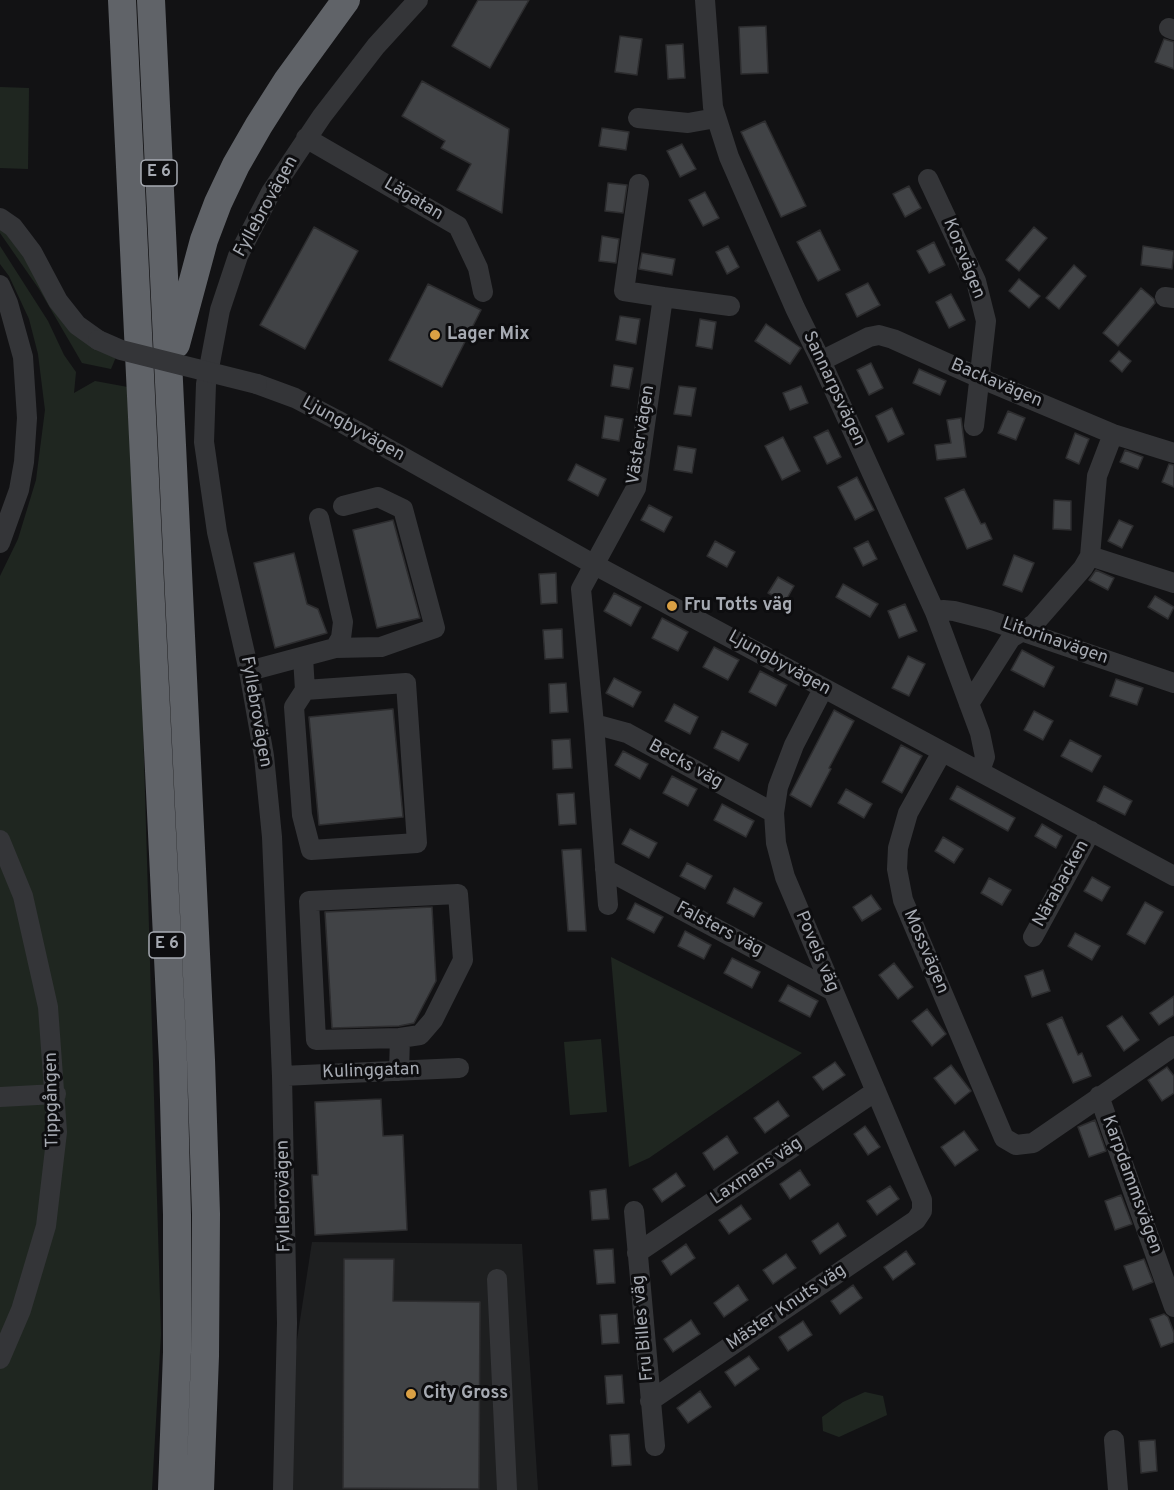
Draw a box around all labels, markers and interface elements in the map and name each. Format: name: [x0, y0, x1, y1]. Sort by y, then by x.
street label: Fyllebrovägen: [230, 153, 304, 261]
road number: E 6: [141, 160, 177, 186]
street label: Lägatan: [379, 174, 447, 226]
street label: Korsvägen: [937, 216, 989, 302]
place label: Lager Mix: [447, 324, 530, 346]
marker: Lager Mix: [428, 328, 442, 342]
street label: Sannarpsvägen: [797, 328, 869, 450]
street label: Backavägen: [947, 355, 1045, 413]
street label: Västervägen: [623, 384, 661, 486]
street label: Ljungbyvägen: [298, 393, 408, 467]
place label: Fru Totts väg: [684, 595, 792, 617]
marker: Fru Totts väg: [665, 599, 679, 613]
street label: Litorinavägen: [999, 614, 1111, 670]
street label: Ljungbyvägen: [724, 627, 834, 701]
street label: Fyllebrovägen: [235, 655, 275, 769]
street label: Becks väg: [644, 736, 726, 794]
street label: Närabacken: [1029, 837, 1095, 931]
street label: Falsters väg: [672, 898, 766, 962]
street label: Mossvägen: [898, 907, 952, 997]
street label: Povels väg: [789, 908, 843, 996]
road number: E 6: [149, 932, 185, 958]
street label: Tippgången: [41, 1052, 65, 1148]
street label: Kulinggatan: [322, 1060, 420, 1084]
street label: Karpdammsvägen: [1096, 1113, 1166, 1257]
street label: Laxmans väg: [707, 1134, 807, 1210]
street label: Fyllebrovägen: [273, 1140, 297, 1252]
street label: Mäster Knuts väg: [723, 1260, 851, 1356]
street label: Fru Billes väg: [629, 1274, 659, 1382]
place label: City Gross: [423, 1383, 508, 1405]
marker: City Gross: [404, 1387, 418, 1401]

